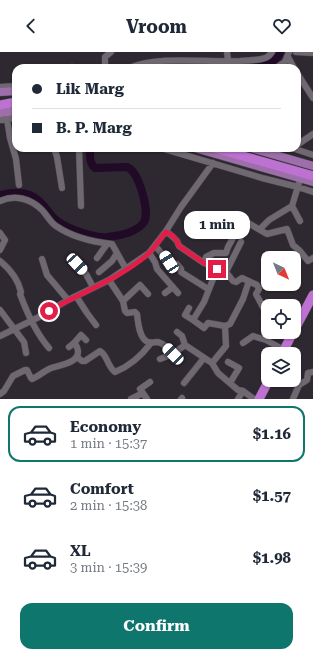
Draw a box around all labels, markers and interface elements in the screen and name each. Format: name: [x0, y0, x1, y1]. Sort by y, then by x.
icon: back: [20, 15, 42, 37]
icon: heart: [271, 15, 293, 37]
text: Vroom: [126, 16, 187, 37]
text: Lik Marg: [56, 80, 124, 98]
text: B. P. Marg: [56, 119, 132, 137]
callout: 1 min: [184, 211, 250, 239]
text: 1 min: [199, 217, 235, 232]
car: [157, 249, 181, 275]
car: [64, 251, 90, 277]
north arrow: [261, 251, 301, 291]
map controls: [261, 251, 301, 387]
route end: [208, 260, 226, 278]
button: locate: [261, 299, 301, 339]
route start: [40, 302, 58, 320]
car: [160, 341, 186, 367]
button: layers: [261, 347, 301, 387]
icon: car: [22, 416, 58, 452]
text: Economy: [70, 418, 141, 436]
text: $1.16: [253, 425, 291, 443]
text: 1 min · 15:37: [70, 436, 147, 451]
icon: car: [22, 478, 58, 514]
text: Comfort: [70, 480, 134, 498]
text: $1.57: [253, 487, 291, 505]
text: 2 min · 15:38: [70, 498, 147, 513]
icon: car: [22, 540, 58, 576]
text: XL: [70, 542, 91, 560]
text: $1.98: [253, 549, 291, 567]
text: 3 min · 15:39: [70, 560, 147, 575]
button: Confirm: [20, 603, 293, 649]

